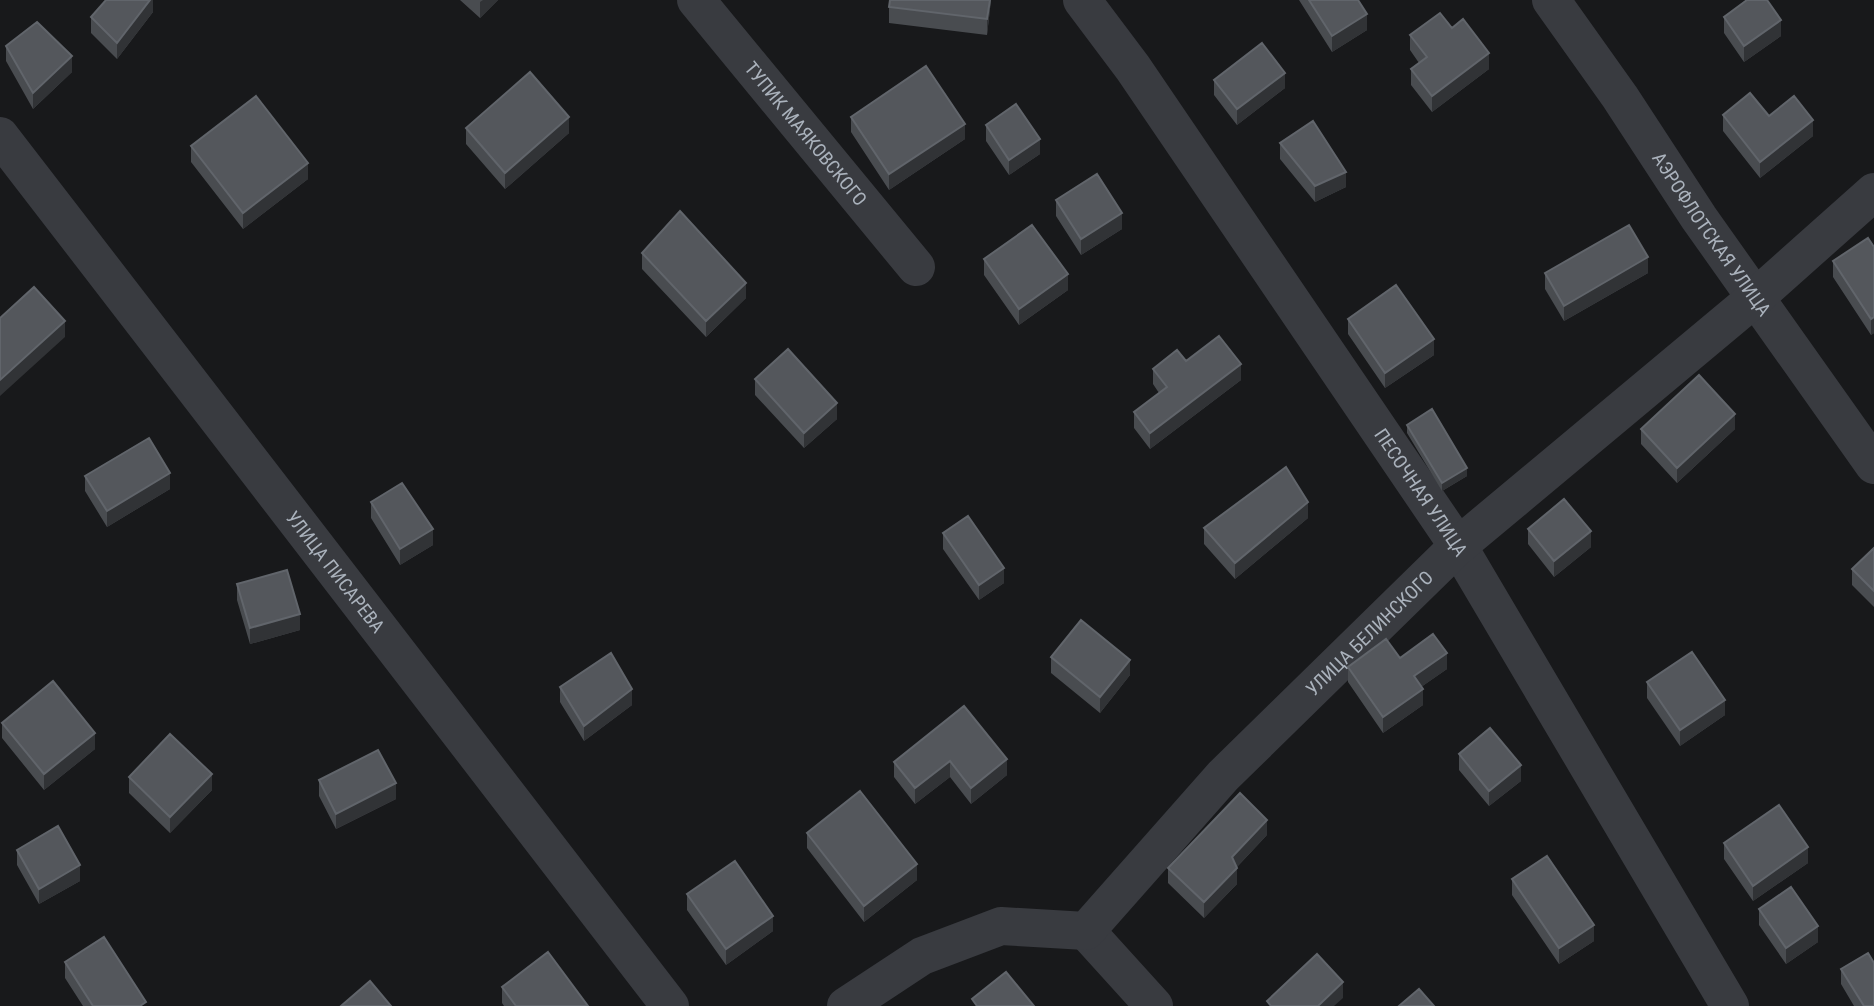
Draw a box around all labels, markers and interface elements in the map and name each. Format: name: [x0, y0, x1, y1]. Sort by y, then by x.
street label: ТУПИК МАЯКОВСКОГО: [740, 57, 872, 210]
street label: АЭРОФЛОТСКАЯ УЛИЦА: [1648, 148, 1776, 320]
street label: ПЕСОЧНАЯ УЛИЦА: [1370, 424, 1473, 560]
street label: УЛИЦА ПИСАРЕВА: [281, 506, 390, 637]
street label: УЛИЦА БЕЛИНСКОГО: [1301, 566, 1438, 700]

